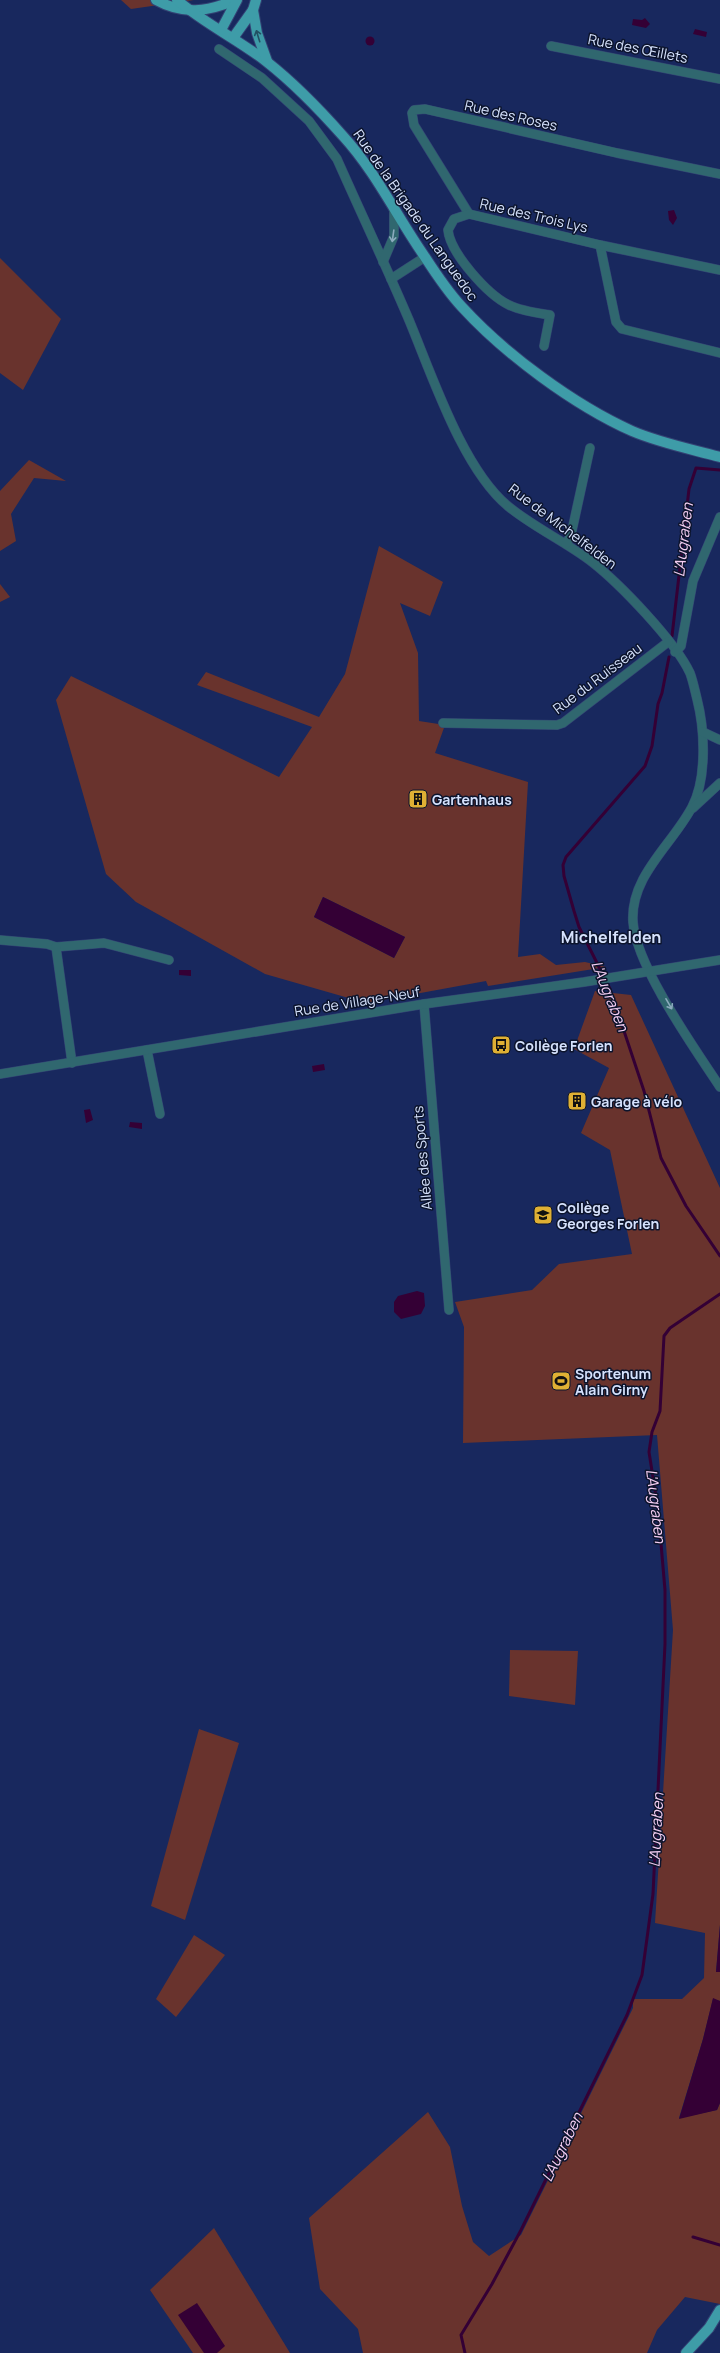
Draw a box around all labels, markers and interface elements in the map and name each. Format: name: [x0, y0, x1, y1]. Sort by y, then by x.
street label: Rue des Œillets: [586, 29, 690, 67]
one-way arrow: [254, 30, 261, 43]
street label: Rue des Roses: [463, 95, 559, 135]
street label: Rue de la Brigade du Languedoc: [349, 125, 483, 305]
street label: Rue des Trois Lys: [478, 193, 590, 237]
one-way arrow: [389, 229, 397, 242]
street label: Rue de Michelfelden: [505, 479, 621, 573]
water label: L'Augraben: [668, 501, 698, 578]
street label: Rue du Ruisseau: [549, 638, 645, 718]
building icon: Gartenhaus: [407, 788, 429, 810]
place label: Gartenhaus: [432, 790, 512, 809]
district label: Michelfelden: [561, 926, 661, 948]
water label: L'Augraben: [586, 958, 634, 1035]
street label: Rue de Village-Neuf: [293, 982, 421, 1020]
one-way arrow: [665, 998, 673, 1009]
bus stop icon: Collège Forlen: [490, 1034, 512, 1056]
place label: Collège Forlen: [515, 1036, 612, 1055]
building icon: Garage à vélo: [566, 1090, 588, 1112]
place label: Garage à vélo: [591, 1092, 683, 1111]
street label: Allée des Sports: [408, 1105, 436, 1211]
place label: Collège Georges Forlen: [557, 1198, 659, 1233]
school or university icon: Collège Georges Forlen: [532, 1204, 554, 1226]
place label: Sportenum Alain Girny: [575, 1364, 651, 1399]
sports icon: Sportenum Alain Girny: [550, 1370, 572, 1392]
water label: L'Augraben: [641, 1468, 671, 1545]
water label: L'Augraben: [644, 1791, 668, 1868]
water label: L'Augraben: [536, 2108, 588, 2185]

